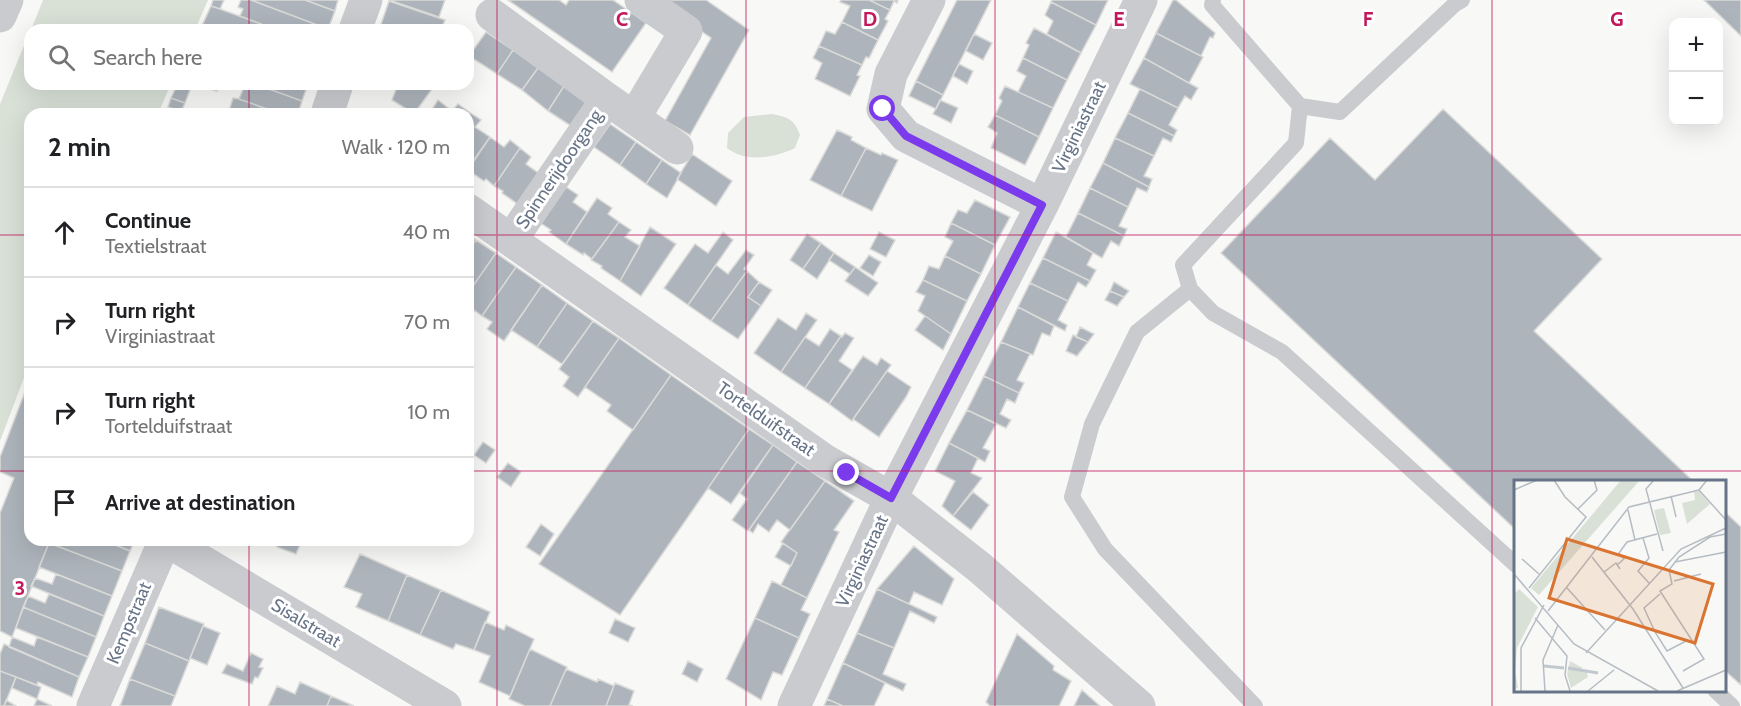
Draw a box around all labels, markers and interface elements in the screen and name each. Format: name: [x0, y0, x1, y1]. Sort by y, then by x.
text: C: [616, 7, 628, 31]
text: D: [863, 7, 877, 31]
text: E: [1113, 7, 1125, 31]
text: F: [1363, 7, 1374, 31]
text: G: [1610, 7, 1624, 31]
map controls: [1669, 18, 1723, 126]
button: +: [1669, 18, 1723, 72]
search box: [24, 24, 474, 90]
icon: search: [45, 41, 78, 74]
text: Search here: [93, 44, 202, 71]
button: −: [1669, 72, 1723, 126]
street label: Virginiastraat: [1047, 78, 1111, 176]
route start: [869, 95, 895, 121]
street label: Spinnerijdoorgang: [511, 104, 608, 233]
text: 2 min: [48, 131, 111, 163]
text: Walk · 120 m: [342, 135, 450, 159]
text: Continue: [105, 207, 191, 234]
icon: ahead: [48, 216, 81, 249]
text: 40 m: [402, 220, 450, 244]
text: Textielstraat: [105, 234, 207, 258]
text: Turn right: [105, 297, 195, 324]
icon: right: [48, 306, 81, 339]
text: 70 m: [404, 310, 450, 334]
text: Virginiastraat: [105, 324, 215, 348]
street label: Tortelduifstraat: [713, 377, 819, 461]
text: Turn right: [105, 387, 195, 414]
icon: right: [48, 396, 81, 429]
text: 10 m: [407, 400, 450, 424]
text: Tortelduifstraat: [105, 414, 232, 438]
route end: [833, 459, 859, 485]
inset map: [1514, 480, 1726, 691]
icon: arrive: [48, 486, 81, 519]
text: Arrive at destination: [105, 489, 295, 516]
street label: Virginiastraat: [831, 511, 893, 611]
text: 3: [15, 576, 25, 600]
street label: Kempstraat: [102, 579, 156, 667]
street label: Sisalstraat: [267, 594, 345, 652]

